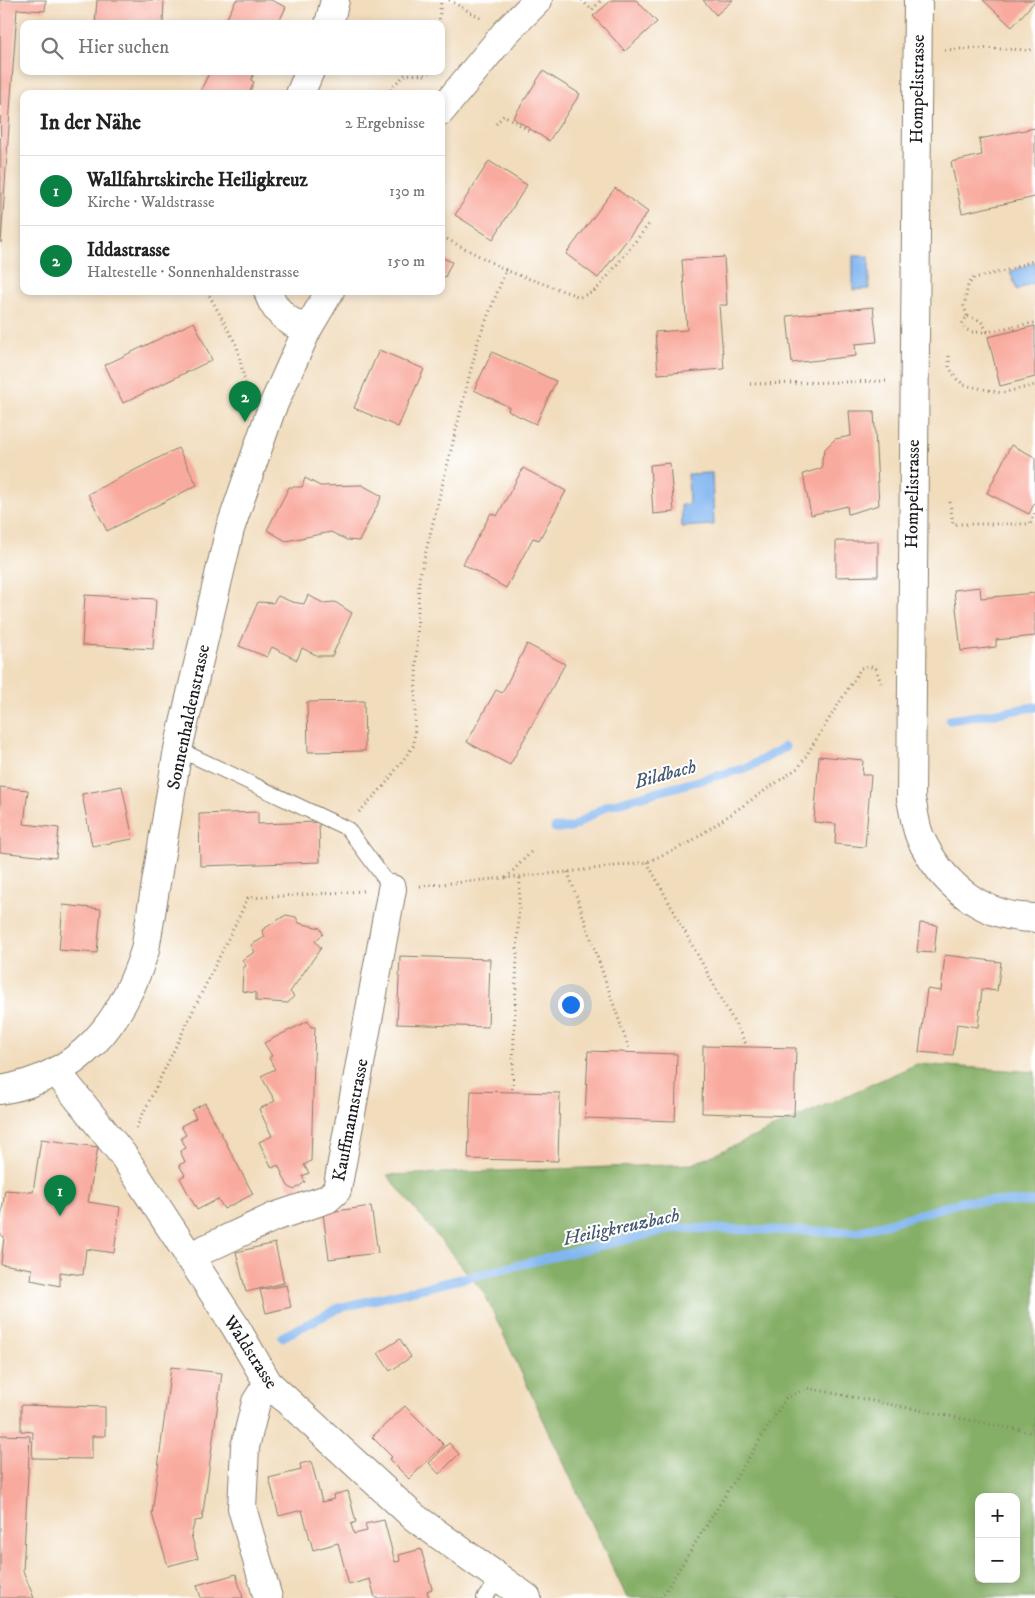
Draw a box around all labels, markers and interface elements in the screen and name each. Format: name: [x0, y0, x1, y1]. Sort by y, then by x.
search box: [20, 20, 445, 75]
icon: search: [38, 34, 66, 62]
street label: Hompelistrasse: [906, 34, 930, 144]
text: Hier suchen: [78, 36, 169, 59]
text: In der Nähe: [40, 110, 141, 136]
text: 2 Ergebnisse: [345, 113, 425, 133]
text: Wallfahrtskirche Heiligkreuz: [87, 169, 308, 192]
text: 1: [53, 181, 59, 201]
text: 130 m: [389, 181, 425, 201]
text: Kirche · Waldstrasse: [87, 192, 215, 212]
text: Iddastrasse: [87, 239, 170, 262]
text: 2: [52, 251, 60, 271]
text: 150 m: [387, 251, 425, 271]
text: Haltestelle · Sonnenhaldenstrasse: [87, 262, 299, 282]
pin: 2: [229, 381, 261, 422]
street label: Hompelistrasse: [901, 439, 925, 549]
street label: Sonnenhaldenstrasse: [163, 643, 215, 792]
water label: Bildbach: [631, 755, 699, 794]
your location: [558, 992, 584, 1018]
street label: Kauffmannstrasse: [328, 1057, 374, 1183]
pin: 1: [44, 1175, 76, 1216]
water label: Heiligkreuzbach: [560, 1204, 682, 1251]
street label: Waldstrasse: [218, 1311, 282, 1393]
map controls: [975, 1493, 1020, 1583]
button: +: [975, 1493, 1020, 1538]
button: −: [975, 1538, 1020, 1583]

